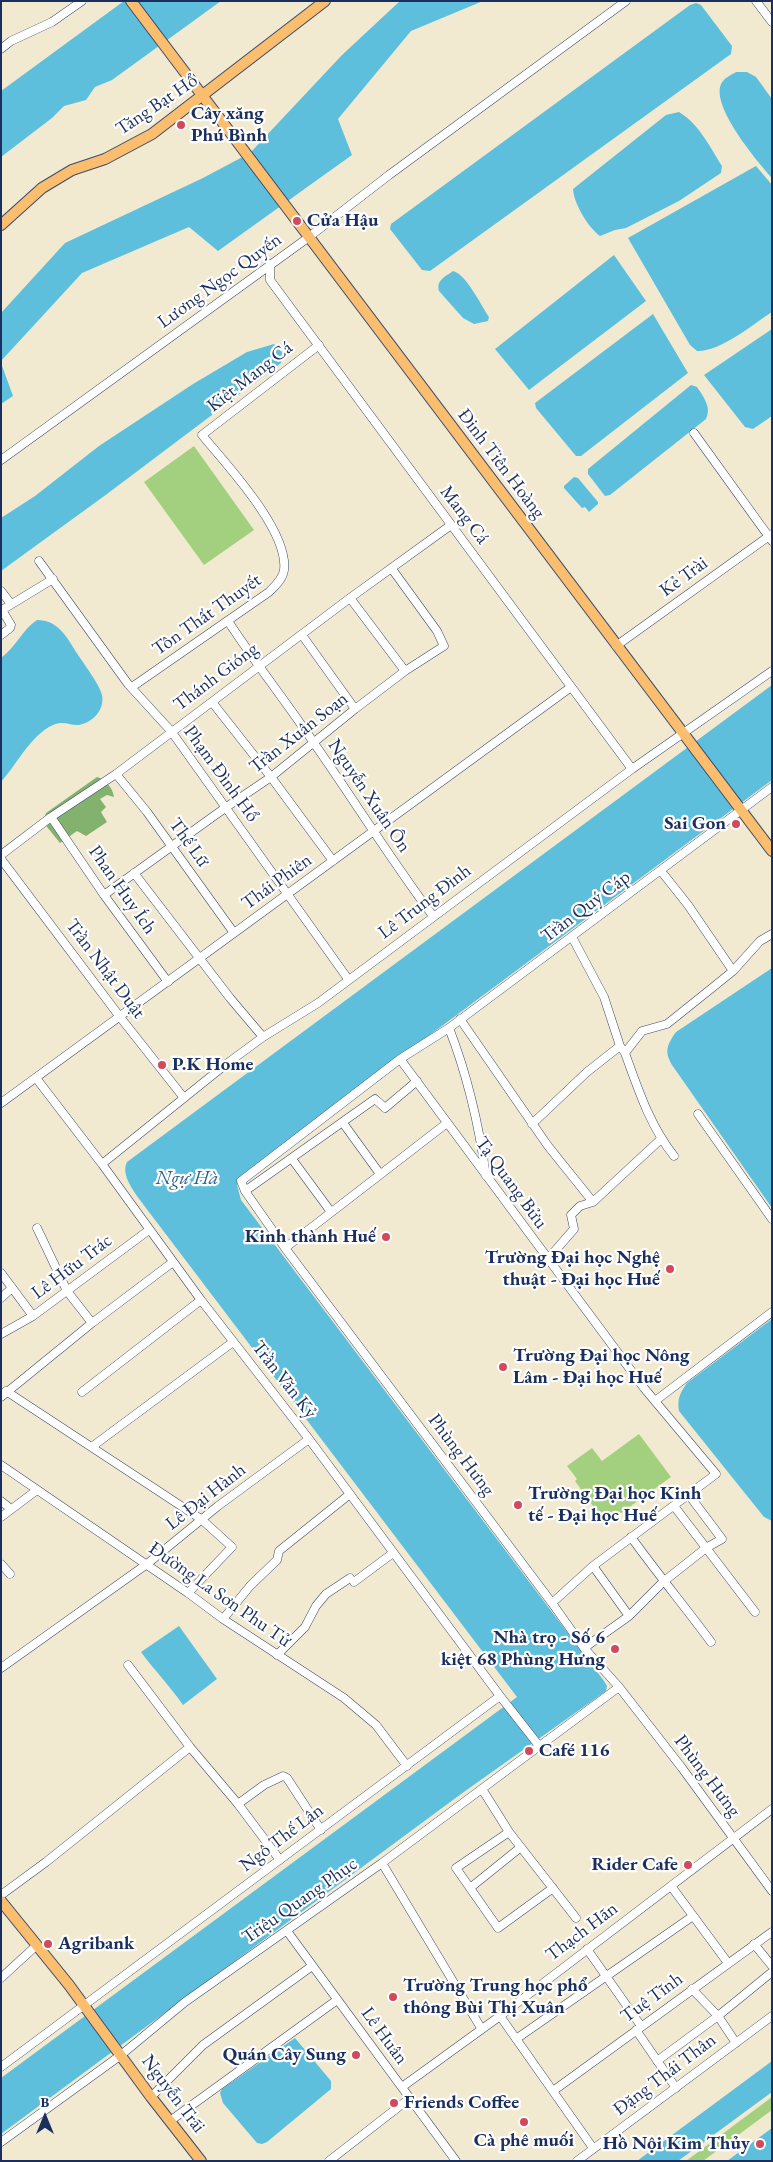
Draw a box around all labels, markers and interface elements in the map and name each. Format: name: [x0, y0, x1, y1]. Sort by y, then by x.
street label: Tăng Bạt Hổ: [112, 69, 202, 141]
place label: Cây xăng Phú Bình: [191, 103, 267, 147]
marker: Cây xăng Phú Bình: [175, 119, 187, 131]
place label: Cửa Hậu: [307, 210, 378, 232]
marker: Cửa Hậu: [291, 215, 303, 227]
street label: Lương Ngọc Quyến: [154, 228, 286, 334]
street label: Kiệt Mang Cá: [203, 337, 297, 417]
street label: Đinh Tiên Hoàng: [452, 405, 550, 523]
street label: Mang Cá: [435, 481, 493, 549]
street label: Kẻ Trài: [656, 552, 712, 602]
street label: Tôn Thất Thuyết: [148, 569, 266, 661]
street label: Thánh Gióng: [169, 638, 263, 716]
street label: Trần Xuân Soạn: [245, 687, 353, 779]
street label: Phạm Đình Hổ: [178, 721, 264, 827]
street label: Nguyễn Xuân Ôn: [323, 735, 415, 857]
place label: Sai Gon: [664, 813, 726, 835]
street label: Thế Lữ: [163, 814, 215, 872]
marker: Sai Gon: [730, 818, 742, 830]
street label: Phan Huy Ích: [83, 841, 161, 939]
street label: Thái Phiên: [238, 849, 316, 915]
street label: Lê Trung Đình: [374, 860, 476, 944]
street label: Trần Quý Cáp: [537, 866, 635, 948]
street label: Trần Nhật Duật: [60, 915, 150, 1023]
place label: P.K Home: [172, 1054, 253, 1076]
marker: P.K Home: [156, 1059, 168, 1071]
street label: Tạ Quang Bửu: [470, 1133, 552, 1233]
water label: Ngự Hà: [156, 1167, 218, 1191]
place label: Kinh thành Huế: [245, 1226, 376, 1248]
street label: Lê Hữu Trác: [27, 1229, 117, 1305]
marker: Kinh thành Huế: [380, 1231, 392, 1243]
place label: Trường Đại học Nghệ thuật - Đại học Huế: [485, 1247, 660, 1291]
marker: Trường Đại học Nghệ thuật - Đại học Huế: [664, 1263, 676, 1275]
street label: Trần Văn Kỷ: [247, 1337, 321, 1423]
place label: Trường Đại học Nông Lâm - Đại học Huế: [513, 1345, 690, 1389]
marker: Trường Đại học Nông Lâm - Đại học Huế: [497, 1361, 509, 1373]
street label: Phùng Hưng: [423, 1410, 499, 1500]
street label: Lê Đại Hành: [161, 1459, 251, 1535]
place label: Trường Đại học Kinh tế - Đại học Huế: [528, 1483, 701, 1527]
marker: Trường Đại học Kinh tế - Đại học Huế: [512, 1499, 524, 1511]
street label: Đường La Sơn Phu Tử: [144, 1537, 296, 1653]
place label: Nhà trọ - Số 6 kiệt 68 Phùng Hưng: [441, 1627, 605, 1671]
marker: Nhà trọ - Số 6 kiệt 68 Phùng Hưng: [609, 1643, 621, 1655]
street label: Phùng Hưng: [669, 1731, 745, 1821]
place label: Café 116: [539, 1740, 610, 1762]
marker: Café 116: [523, 1745, 535, 1757]
street label: Ngô Thế Lân: [236, 1799, 328, 1877]
street label: Triệu Quang Phục: [238, 1853, 362, 1949]
place label: Rider Cafe: [592, 1854, 678, 1876]
marker: Rider Cafe: [682, 1859, 694, 1871]
street label: Thạch Hãn: [541, 1897, 623, 1967]
place label: Agribank: [58, 1933, 134, 1955]
marker: Agribank: [42, 1938, 54, 1950]
street label: Tuệ Tĩnh: [617, 1968, 687, 2028]
place label: Trường Trung học phổ thông Bùi Thị Xuân: [403, 1975, 587, 2019]
marker: Trường Trung học phổ thông Bùi Thị Xuân: [387, 1991, 399, 2003]
street label: Lê Huân: [356, 2003, 412, 2069]
street label: Đặng Thái Thân: [609, 2029, 721, 2121]
place label: Quán Cây Sung: [223, 2044, 346, 2066]
marker: Quán Cây Sung: [350, 2049, 362, 2061]
street label: Nguyễn Trãi: [136, 2050, 210, 2138]
north arrow: [20, 2092, 70, 2142]
place label: Friends Coffee: [404, 2092, 519, 2114]
text: B: [41, 2093, 49, 2111]
marker: Friends Coffee: [388, 2097, 400, 2109]
marker: Cà phê muối: [518, 2116, 530, 2128]
place label: Cà phê muối: [474, 2130, 574, 2152]
place label: Hồ Nội Kim Thủy: [603, 2133, 750, 2155]
marker: Hồ Nội Kim Thủy: [754, 2138, 766, 2150]

